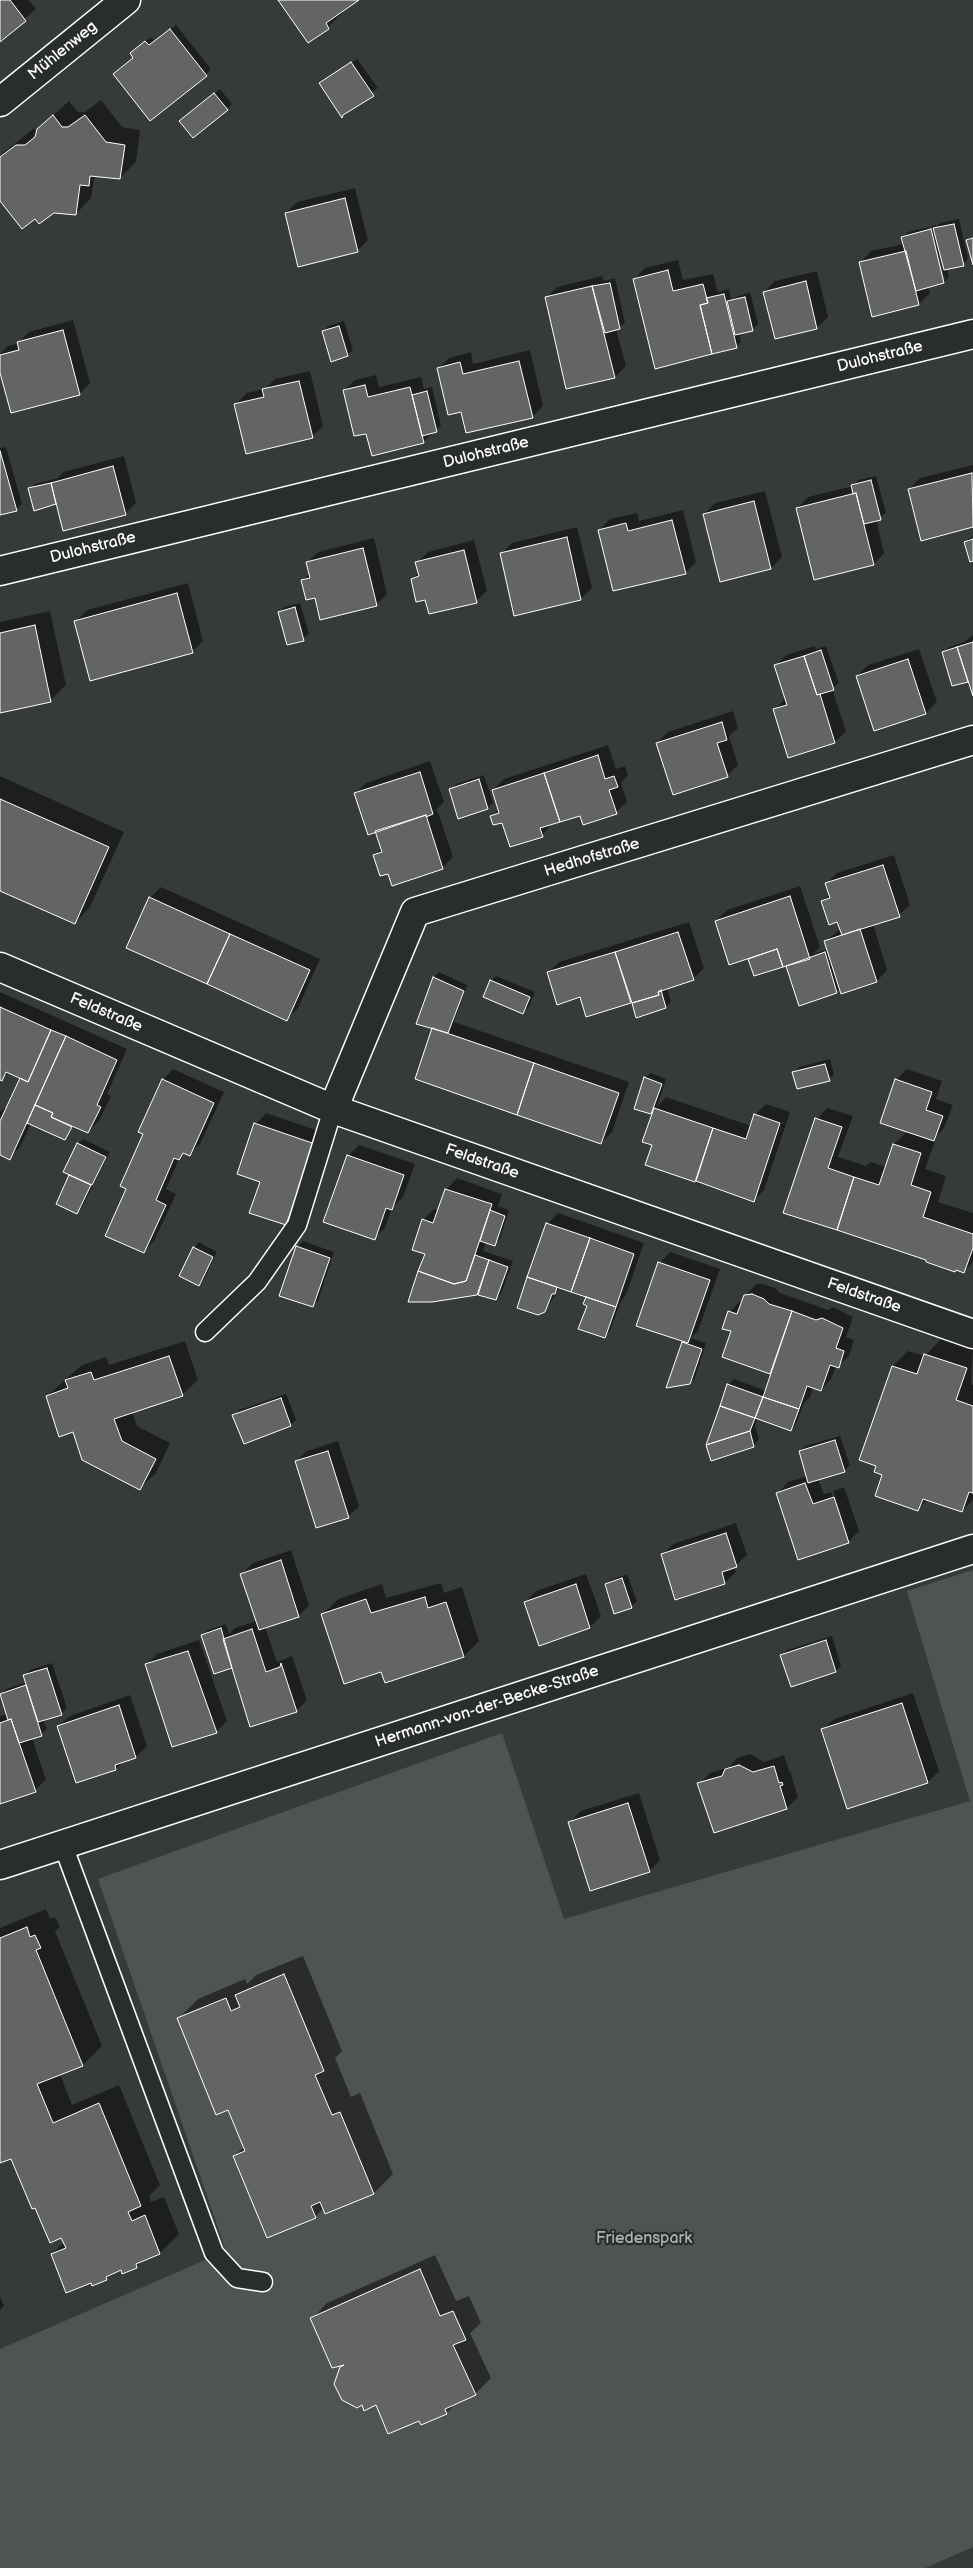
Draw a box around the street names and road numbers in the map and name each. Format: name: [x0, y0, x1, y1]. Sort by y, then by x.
street label: Mühlenweg: [25, 17, 101, 85]
street label: Dulohstraße: [835, 337, 925, 377]
street label: Dulohstraße: [441, 433, 531, 473]
street label: Dulohstraße: [48, 528, 138, 568]
street label: Hedhofstraße: [542, 834, 642, 882]
street label: Feldstraße: [67, 989, 145, 1037]
street label: Feldstraße: [443, 1140, 521, 1184]
street label: Feldstraße: [825, 1274, 903, 1318]
street label: Hermann-von-der-Becke-Straße: [373, 1662, 601, 1752]

